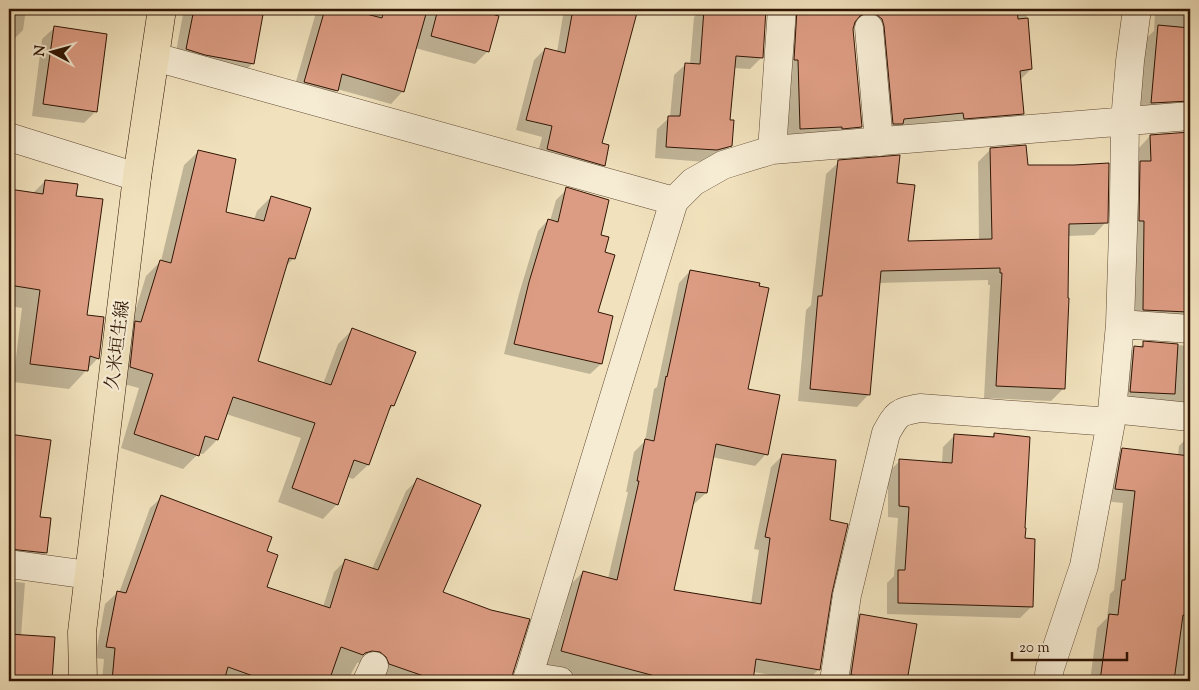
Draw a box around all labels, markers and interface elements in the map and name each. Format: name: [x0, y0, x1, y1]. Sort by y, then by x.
north arrow: [28, 28, 78, 78]
text: N: [31, 44, 52, 57]
street label: 久米垣生線: [101, 299, 137, 391]
scale bar: [1012, 630, 1126, 662]
text: 20 m: [1019, 638, 1050, 659]

